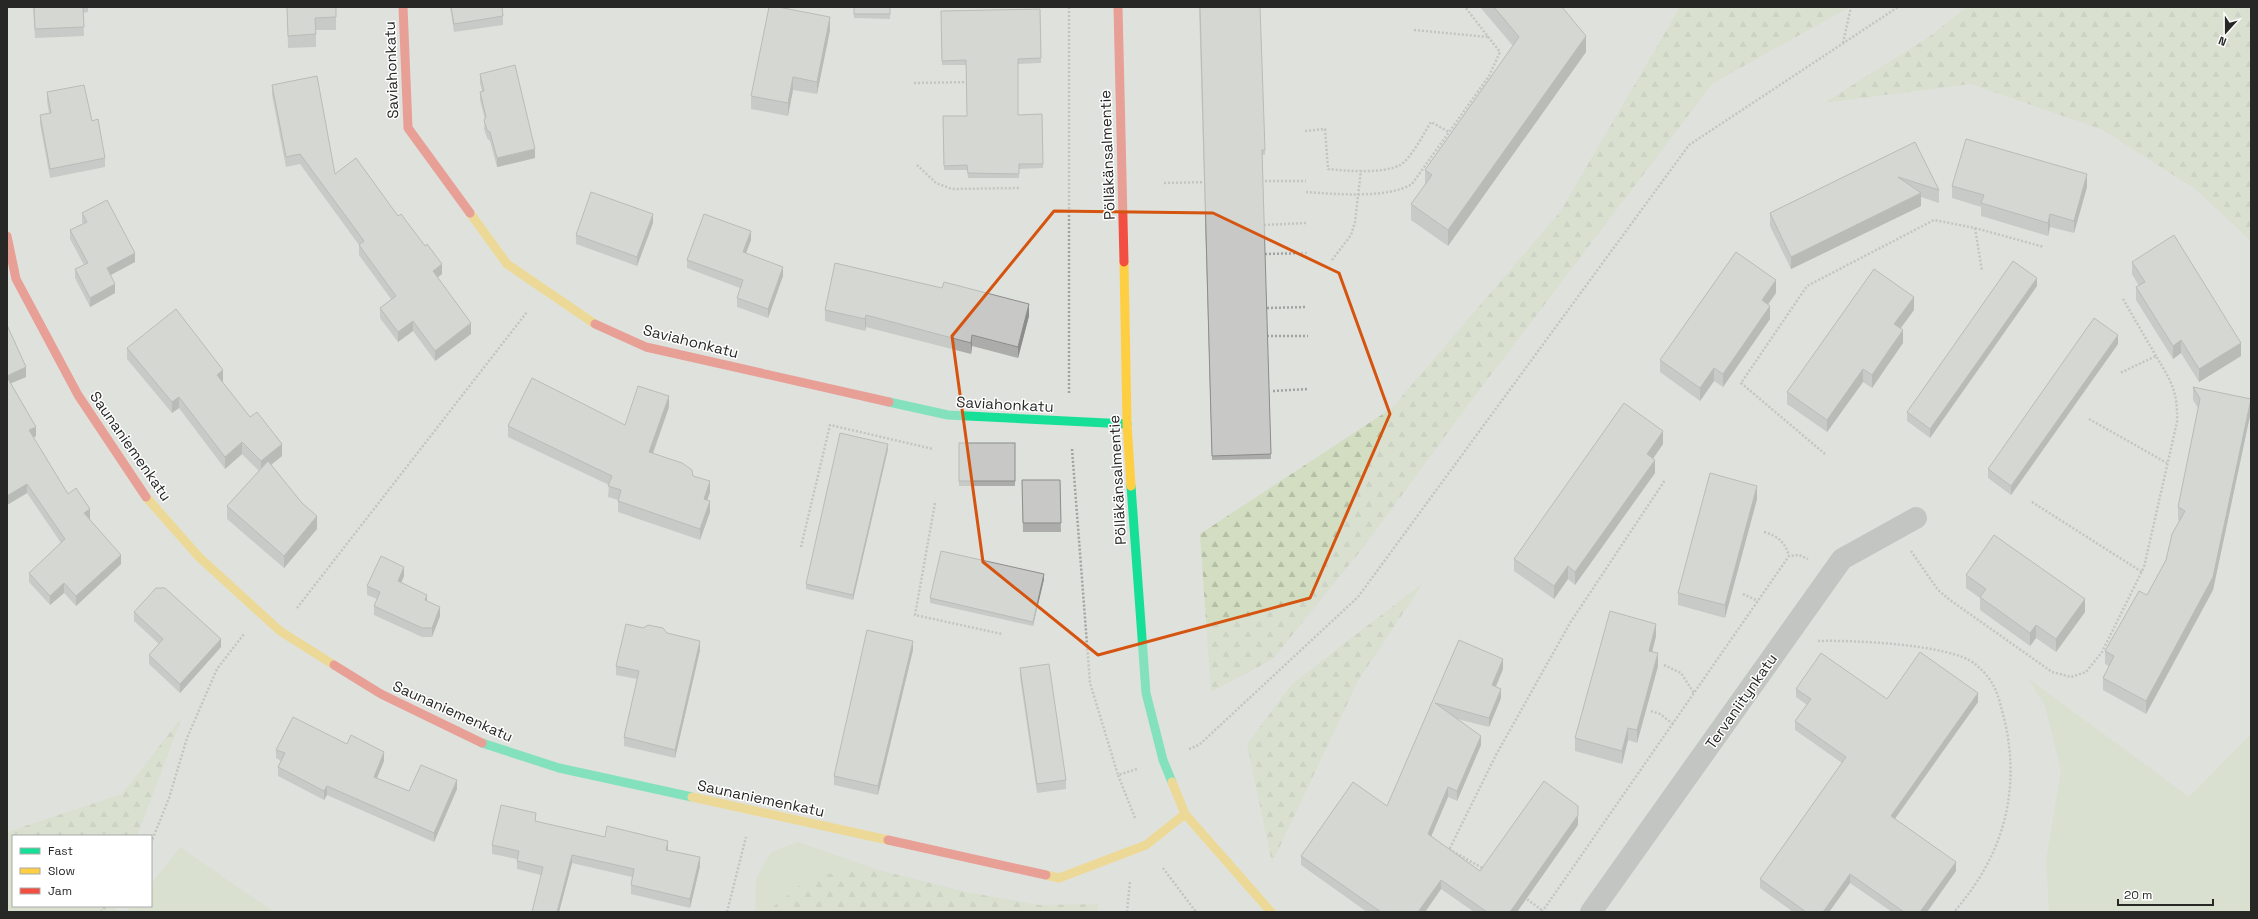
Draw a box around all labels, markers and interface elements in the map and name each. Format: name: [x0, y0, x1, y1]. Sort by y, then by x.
north arrow: [2206, 12, 2246, 52]
street label: Saviahonkatu: [380, 21, 402, 119]
text: N: [2216, 33, 2228, 49]
street label: Pölläkänsalmentie: [1095, 90, 1119, 220]
street label: Saviahonkatu: [641, 320, 741, 362]
street label: Saunaniemenkatu: [86, 388, 176, 504]
street label: Saviahonkatu: [956, 392, 1054, 416]
street label: Pölläkänsalmentie: [1104, 414, 1130, 545]
street label: Tervaniitynkatu: [1701, 650, 1781, 752]
street label: Saunaniemenkatu: [390, 676, 516, 746]
street label: Saunaniemenkatu: [696, 775, 826, 821]
legend: [12, 835, 152, 907]
text: Fast: [48, 843, 73, 859]
text: Slow: [48, 863, 75, 879]
scale bar: [2118, 881, 2213, 907]
text: Jam: [48, 883, 72, 899]
text: 20 m: [2124, 887, 2152, 903]

